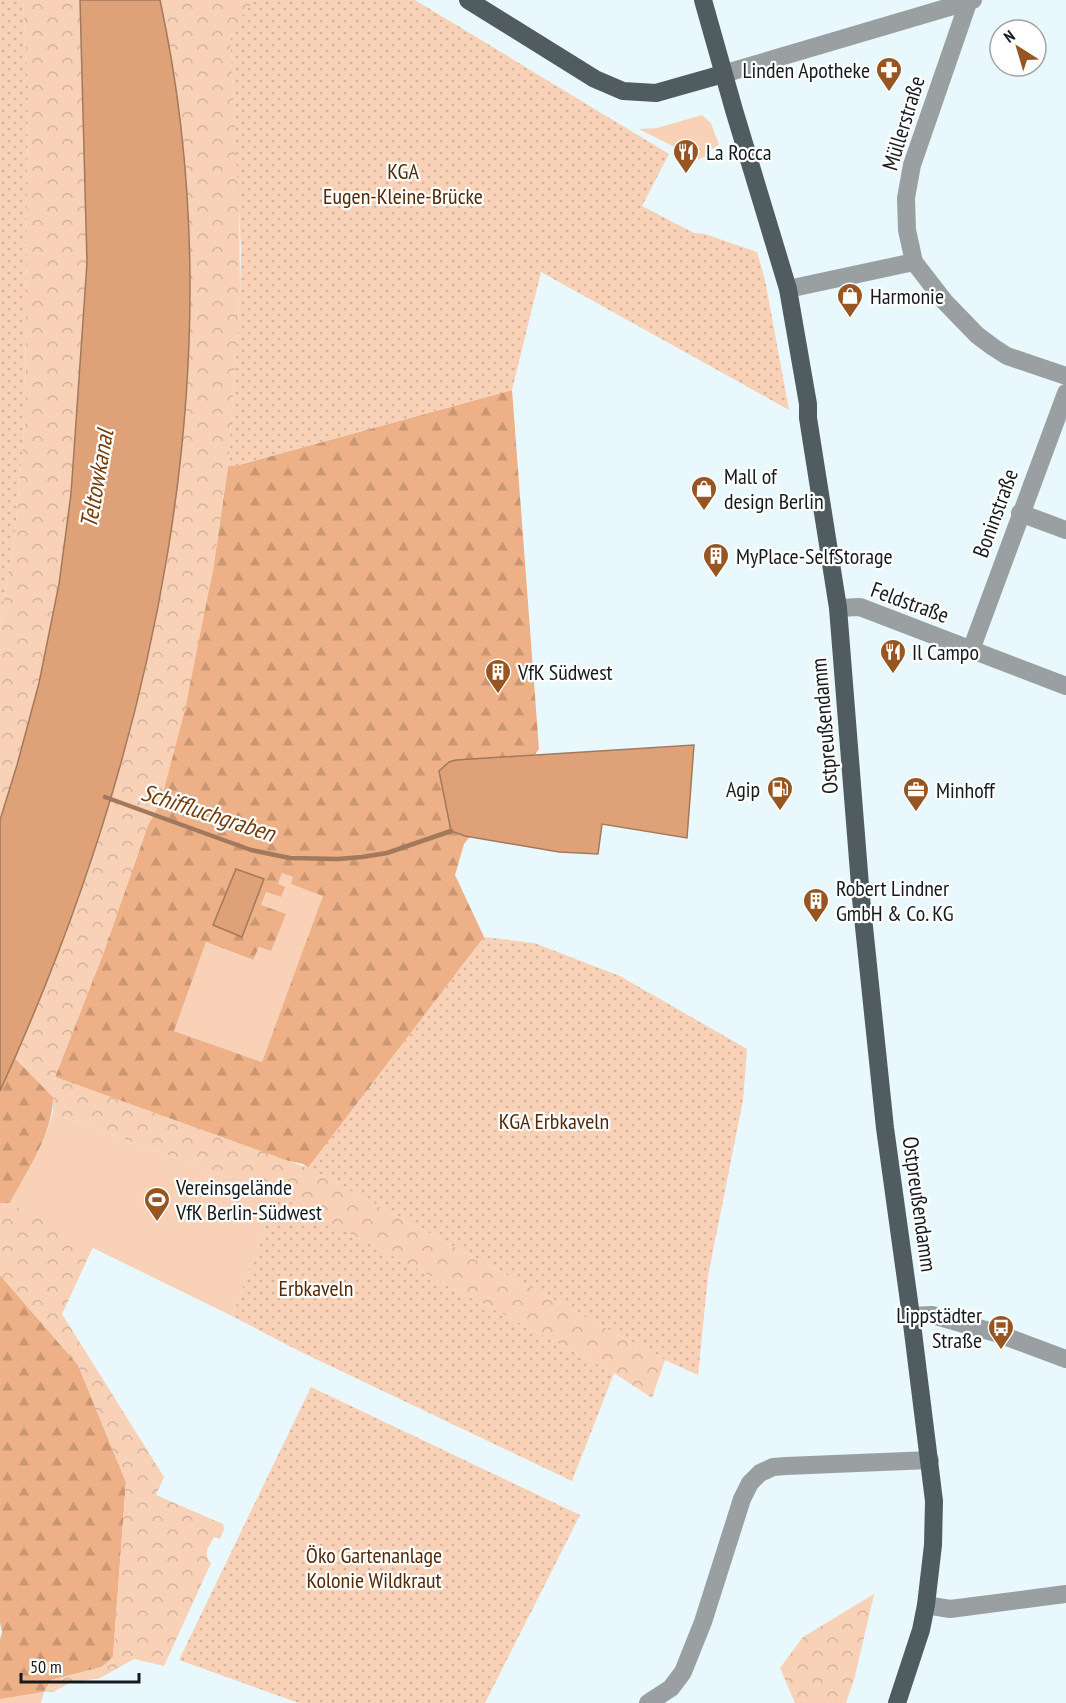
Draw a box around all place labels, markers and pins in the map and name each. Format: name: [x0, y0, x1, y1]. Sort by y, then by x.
pharmacy icon: Linden Apotheke: [874, 55, 904, 93]
place label: Linden Apotheke: [742, 56, 870, 84]
restaurant icon: La Rocca: [671, 137, 701, 175]
place label: La Rocca: [706, 138, 772, 166]
shop icon: Harmonie: [835, 281, 865, 319]
place label: Harmonie: [870, 282, 944, 310]
place label: Mall of design Berlin: [724, 462, 824, 515]
shop icon: Mall of design Berlin: [689, 474, 719, 512]
building icon: MyPlace-SelfStorage: [701, 541, 731, 579]
place label: MyPlace-SelfStorage: [736, 542, 893, 570]
restaurant icon: Il Campo: [878, 637, 908, 675]
place label: Il Campo: [912, 638, 979, 666]
building icon: VfK Südwest: [483, 657, 513, 695]
place label: VfK Südwest: [517, 658, 613, 686]
fuel station icon: Agip: [765, 774, 795, 812]
place label: Agip: [726, 775, 760, 803]
office icon: Minhoff: [901, 775, 931, 813]
place label: Minhoff: [936, 776, 996, 804]
place label: Robert Lindner GmbH & Co. KG: [836, 874, 954, 927]
building icon: Robert Lindner GmbH & Co. KG: [801, 886, 831, 924]
place label: Vereinsgelände VfK Berlin-Südwest: [175, 1173, 322, 1226]
sports icon: Vereinsgelände VfK Berlin-Südwest: [142, 1185, 172, 1223]
place label: Lippstädter Straße: [896, 1301, 982, 1354]
bus stop icon: Lippstädter Straße: [986, 1313, 1016, 1351]

